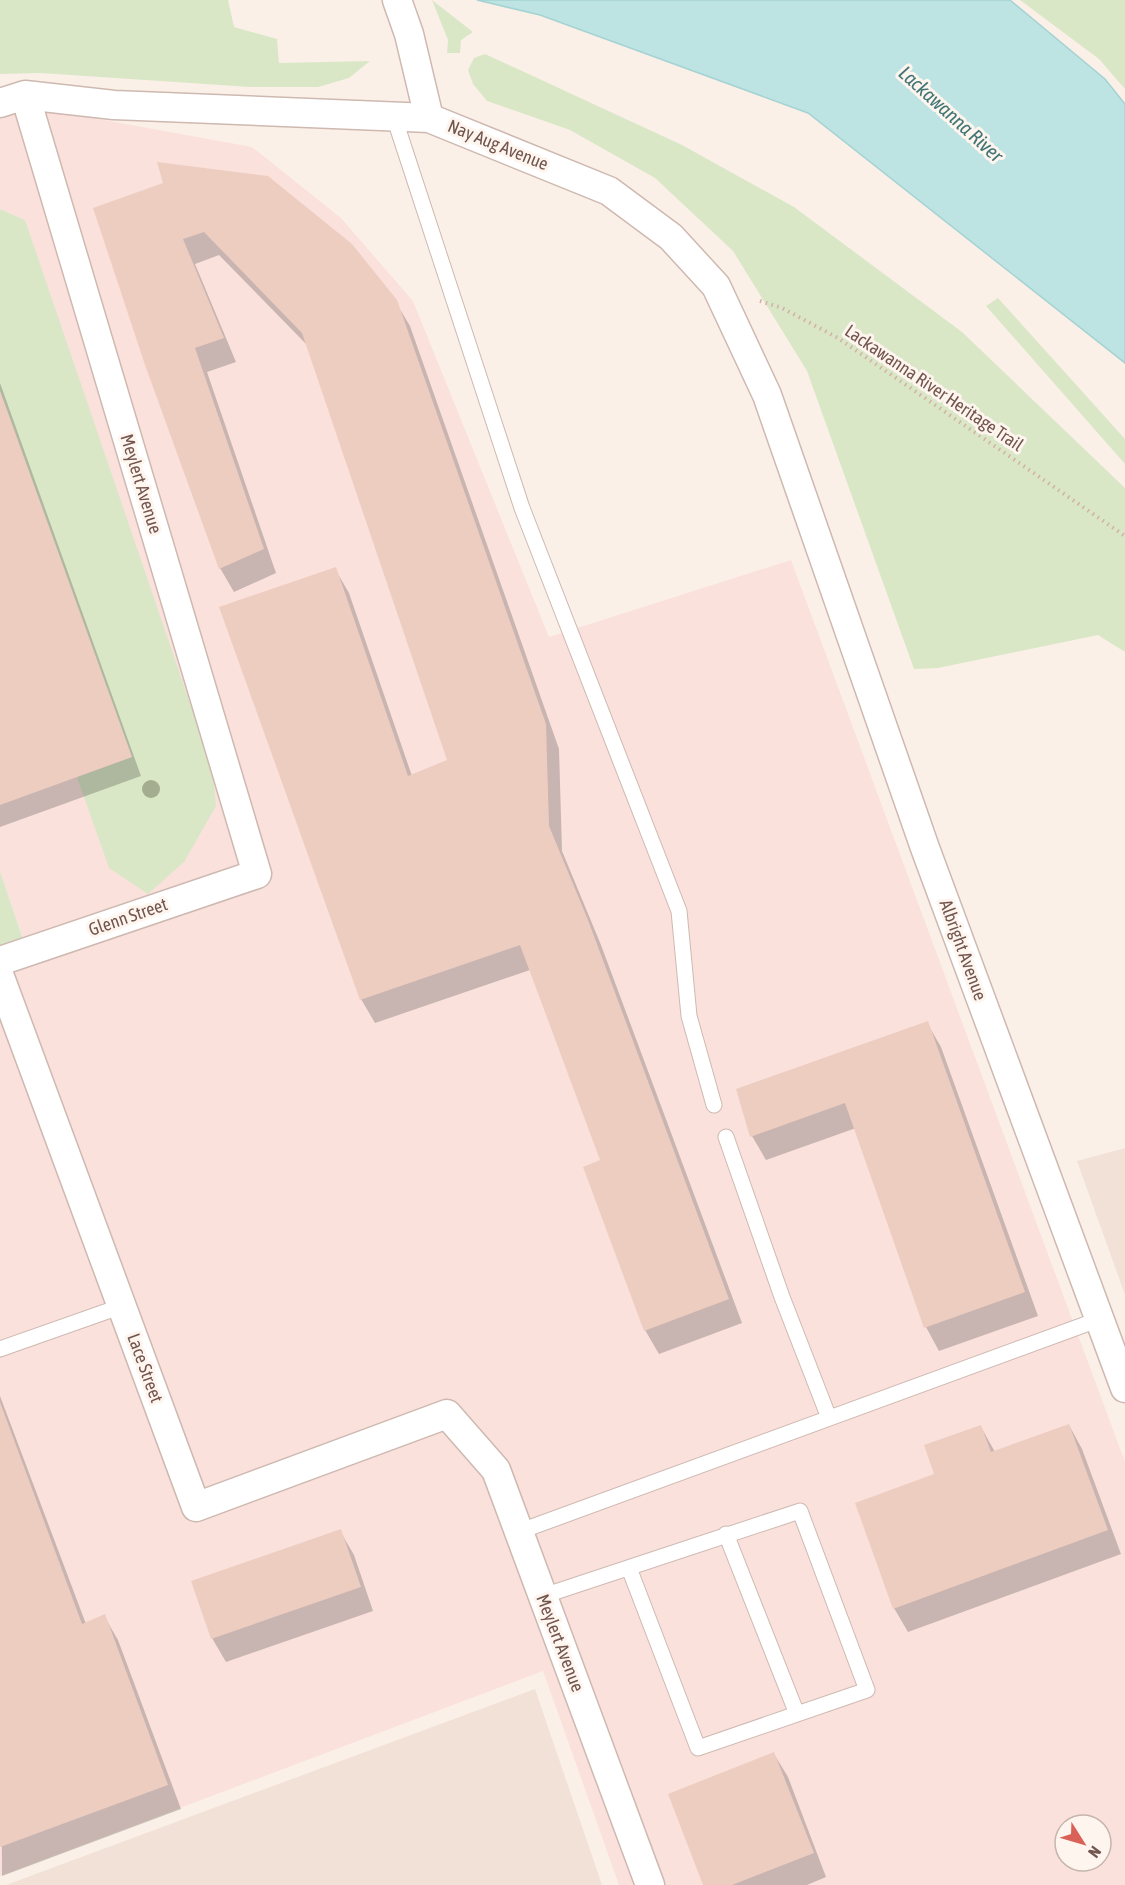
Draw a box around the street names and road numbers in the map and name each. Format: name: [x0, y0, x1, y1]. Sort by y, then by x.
street label: Nay Aug Avenue: [445, 115, 551, 174]
street label: Lackawanna River Heritage Trail: [841, 320, 1028, 455]
street label: Meylert Avenue: [116, 432, 167, 536]
street label: Glenn Street: [86, 893, 170, 940]
street label: Albright Avenue: [936, 897, 991, 1003]
street label: Lace Street: [123, 1330, 168, 1405]
street label: Meylert Avenue: [532, 1591, 589, 1695]

